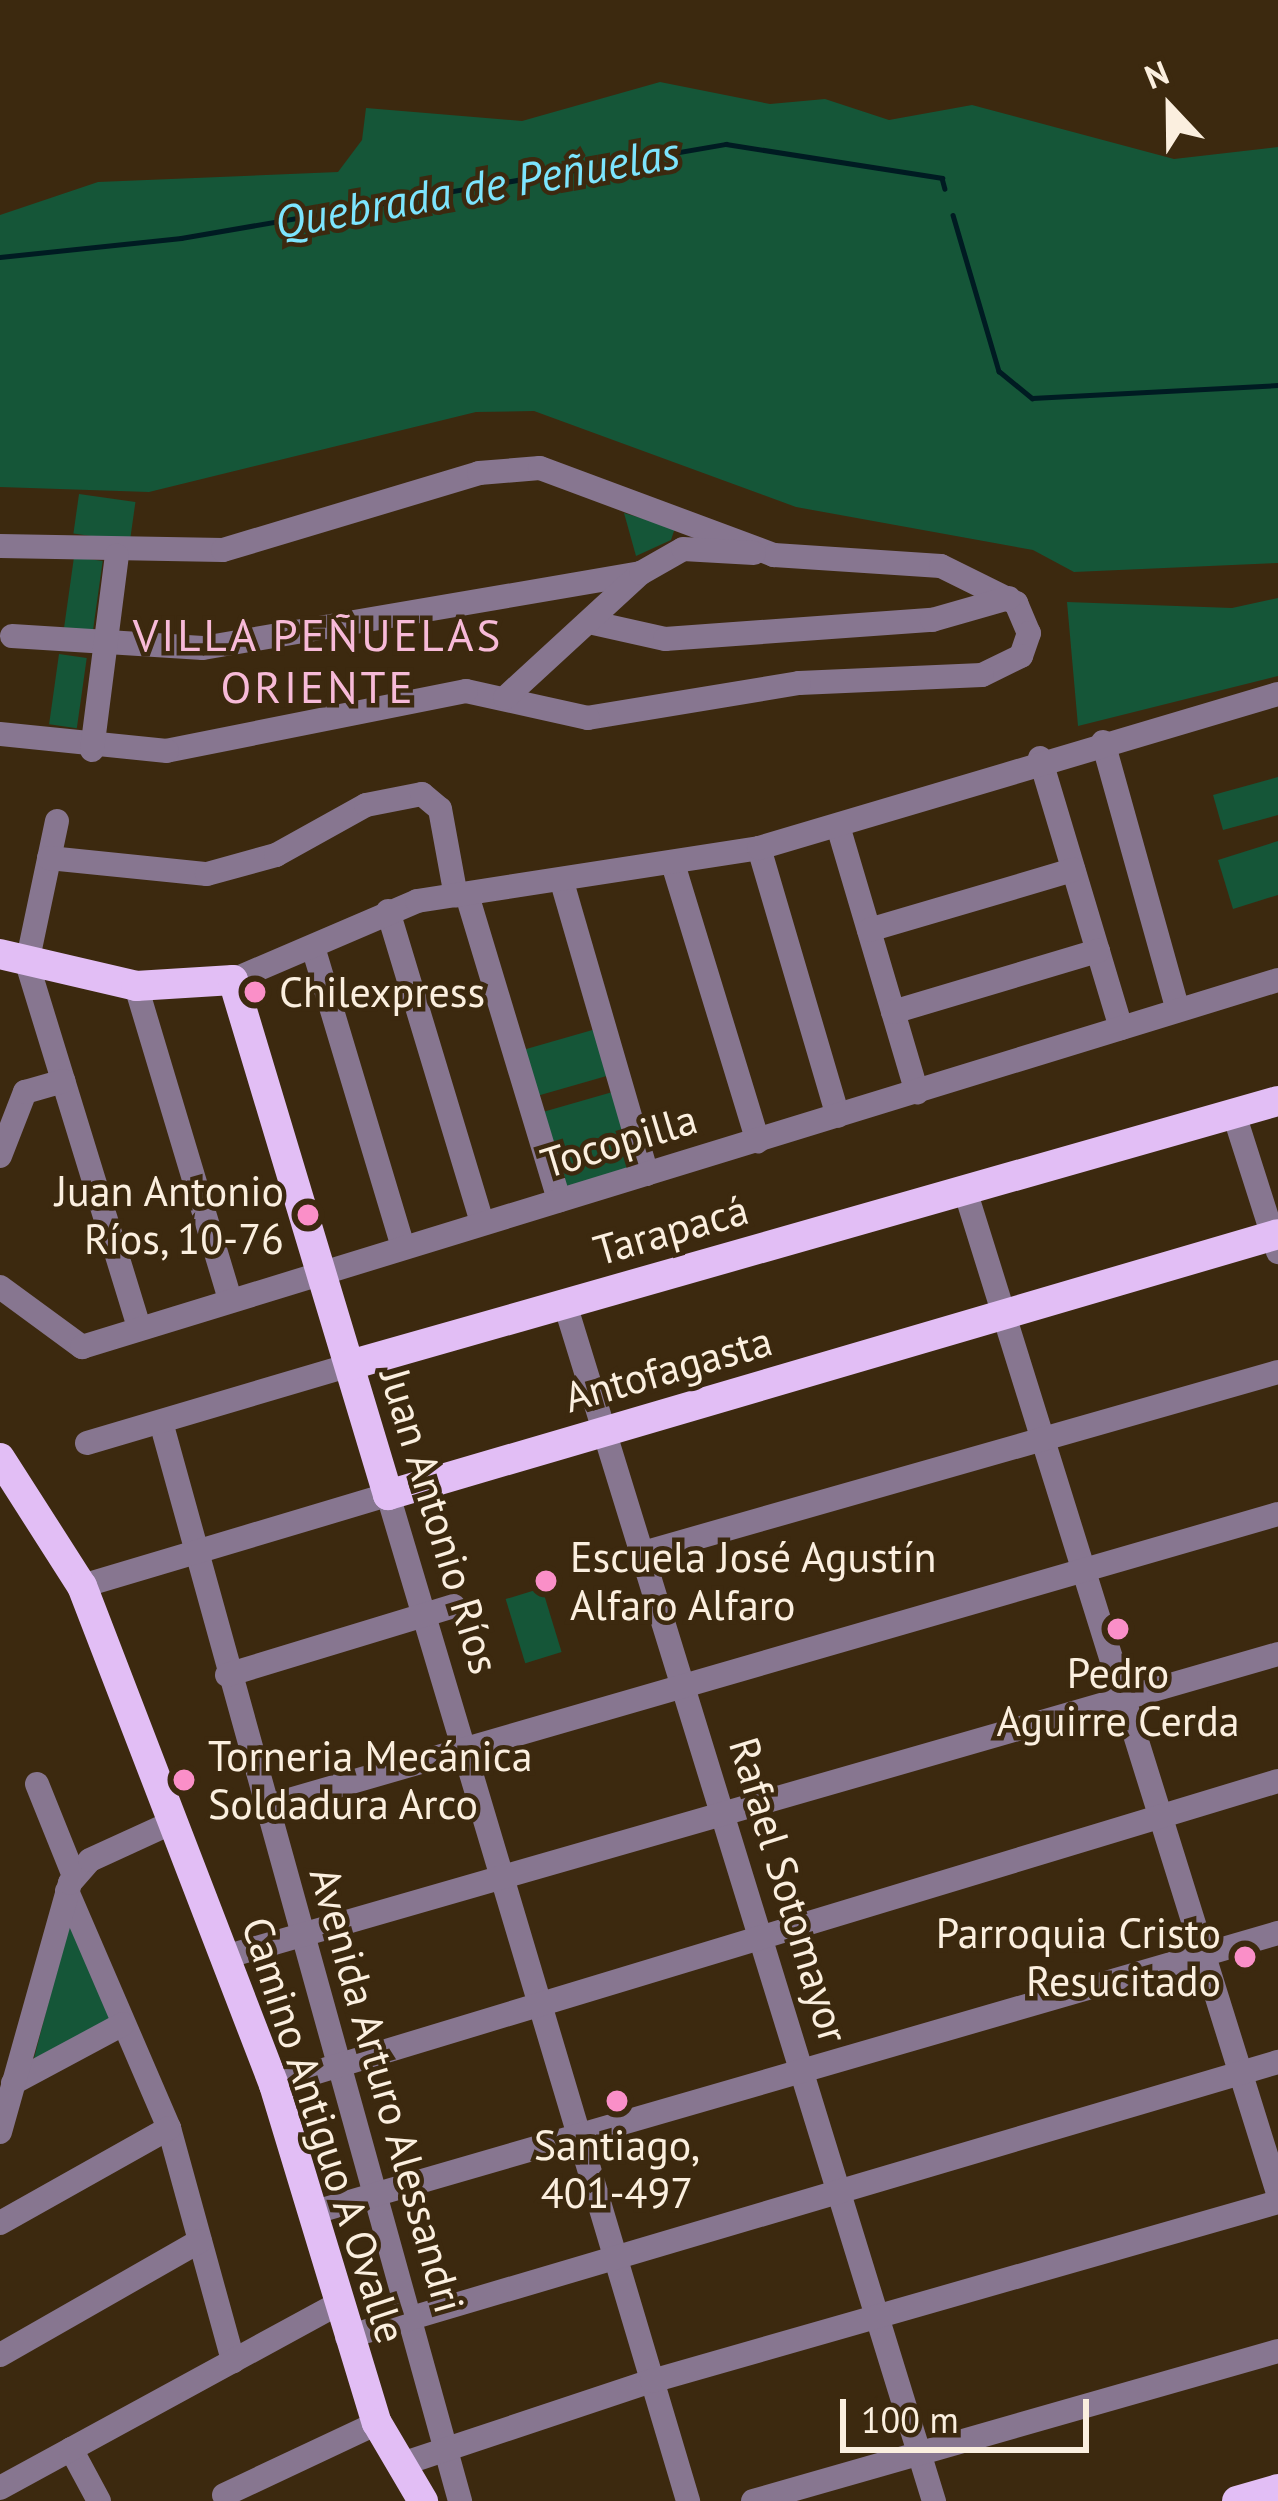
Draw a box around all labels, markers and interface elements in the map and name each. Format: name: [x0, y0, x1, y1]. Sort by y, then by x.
north arrow: [1110, 48, 1230, 168]
text: N: [1138, 50, 1174, 98]
water label: Quebrada de Peñuelas: [271, 125, 683, 249]
district label: VILLA PEÑUELAS ORIENTE: [132, 608, 504, 714]
place label: Chilexpress: [279, 967, 485, 1017]
marker: Chilexpress: [242, 979, 268, 1005]
street label: Tocopilla: [535, 1093, 703, 1189]
place label: Juan Antonio Ríos, 10-76: [54, 1166, 284, 1264]
street label: Tarapacá: [588, 1184, 754, 1276]
marker: Juan Antonio Ríos, 10-76: [295, 1202, 321, 1228]
street label: Antofagasta: [558, 1315, 778, 1423]
street label: Juan Antonio Ríos: [369, 1362, 511, 1680]
place label: Escuela José Agustín Alfaro Alfaro: [570, 1532, 938, 1630]
marker: Escuela José Agustín Alfaro Alfaro: [533, 1568, 559, 1594]
marker: Pedro Aguirre Cerda: [1105, 1616, 1131, 1642]
place label: Pedro Aguirre Cerda: [996, 1648, 1240, 1746]
place label: Torneria Mecánica Soldadura Arco: [208, 1731, 532, 1830]
street label: Rafael Sotomayor: [719, 1731, 859, 2049]
marker: Torneria Mecánica Soldadura Arco: [171, 1767, 197, 1793]
street label: Avenida Arturo Alessandri: [299, 1860, 475, 2320]
place label: Parroquia Cristo Resucitado: [936, 1908, 1221, 2006]
street label: Camino Antiguo A Ovalle: [231, 1909, 417, 2351]
marker: Parroquia Cristo Resucitado: [1232, 1944, 1258, 1970]
marker: Santiago, 401-497: [604, 2088, 630, 2114]
place label: Santiago, 401-497: [534, 2120, 700, 2218]
scale bar: [846, 2375, 1095, 2449]
text: 100 m: [861, 2396, 959, 2443]

